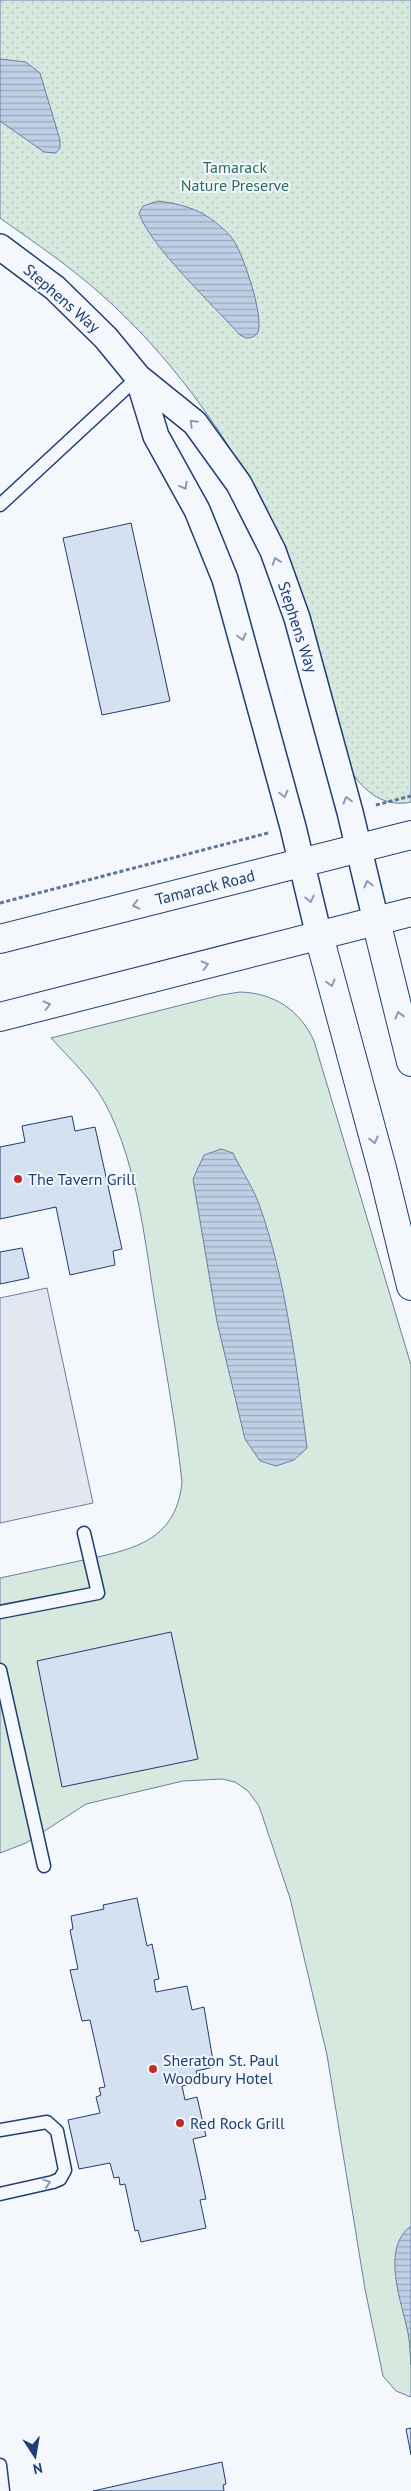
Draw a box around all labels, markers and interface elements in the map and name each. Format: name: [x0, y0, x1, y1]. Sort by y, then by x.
park label: Tamarack Nature Preserve: [181, 157, 289, 195]
street label: Stephens Way: [20, 259, 105, 337]
one-way arrow: [190, 419, 199, 428]
one-way arrow: [178, 481, 188, 490]
one-way arrow: [272, 557, 282, 566]
street label: Stephens Way: [274, 579, 322, 676]
one-way arrow: [236, 633, 247, 642]
one-way arrow: [278, 790, 289, 799]
one-way arrow: [342, 796, 353, 805]
street label: Tamarack Road: [153, 865, 257, 909]
one-way arrow: [363, 880, 374, 889]
one-way arrow: [304, 895, 315, 904]
one-way arrow: [131, 899, 140, 910]
one-way arrow: [200, 960, 209, 971]
one-way arrow: [326, 978, 336, 986]
one-way arrow: [43, 1000, 52, 1011]
one-way arrow: [394, 1010, 405, 1019]
one-way arrow: [368, 1135, 379, 1144]
place label: The Tavern Grill: [28, 1169, 136, 1189]
marker: The Tavern Grill: [12, 1173, 24, 1185]
place label: Sheraton St. Paul Woodbury Hotel: [163, 2050, 279, 2088]
marker: Sheraton St. Paul Woodbury Hotel: [147, 2063, 159, 2075]
place label: Red Rock Grill: [190, 2113, 285, 2133]
marker: Red Rock Grill: [174, 2117, 186, 2129]
one-way arrow: [43, 2179, 51, 2189]
north arrow: [10, 2431, 60, 2481]
text: N: [31, 2459, 44, 2478]

